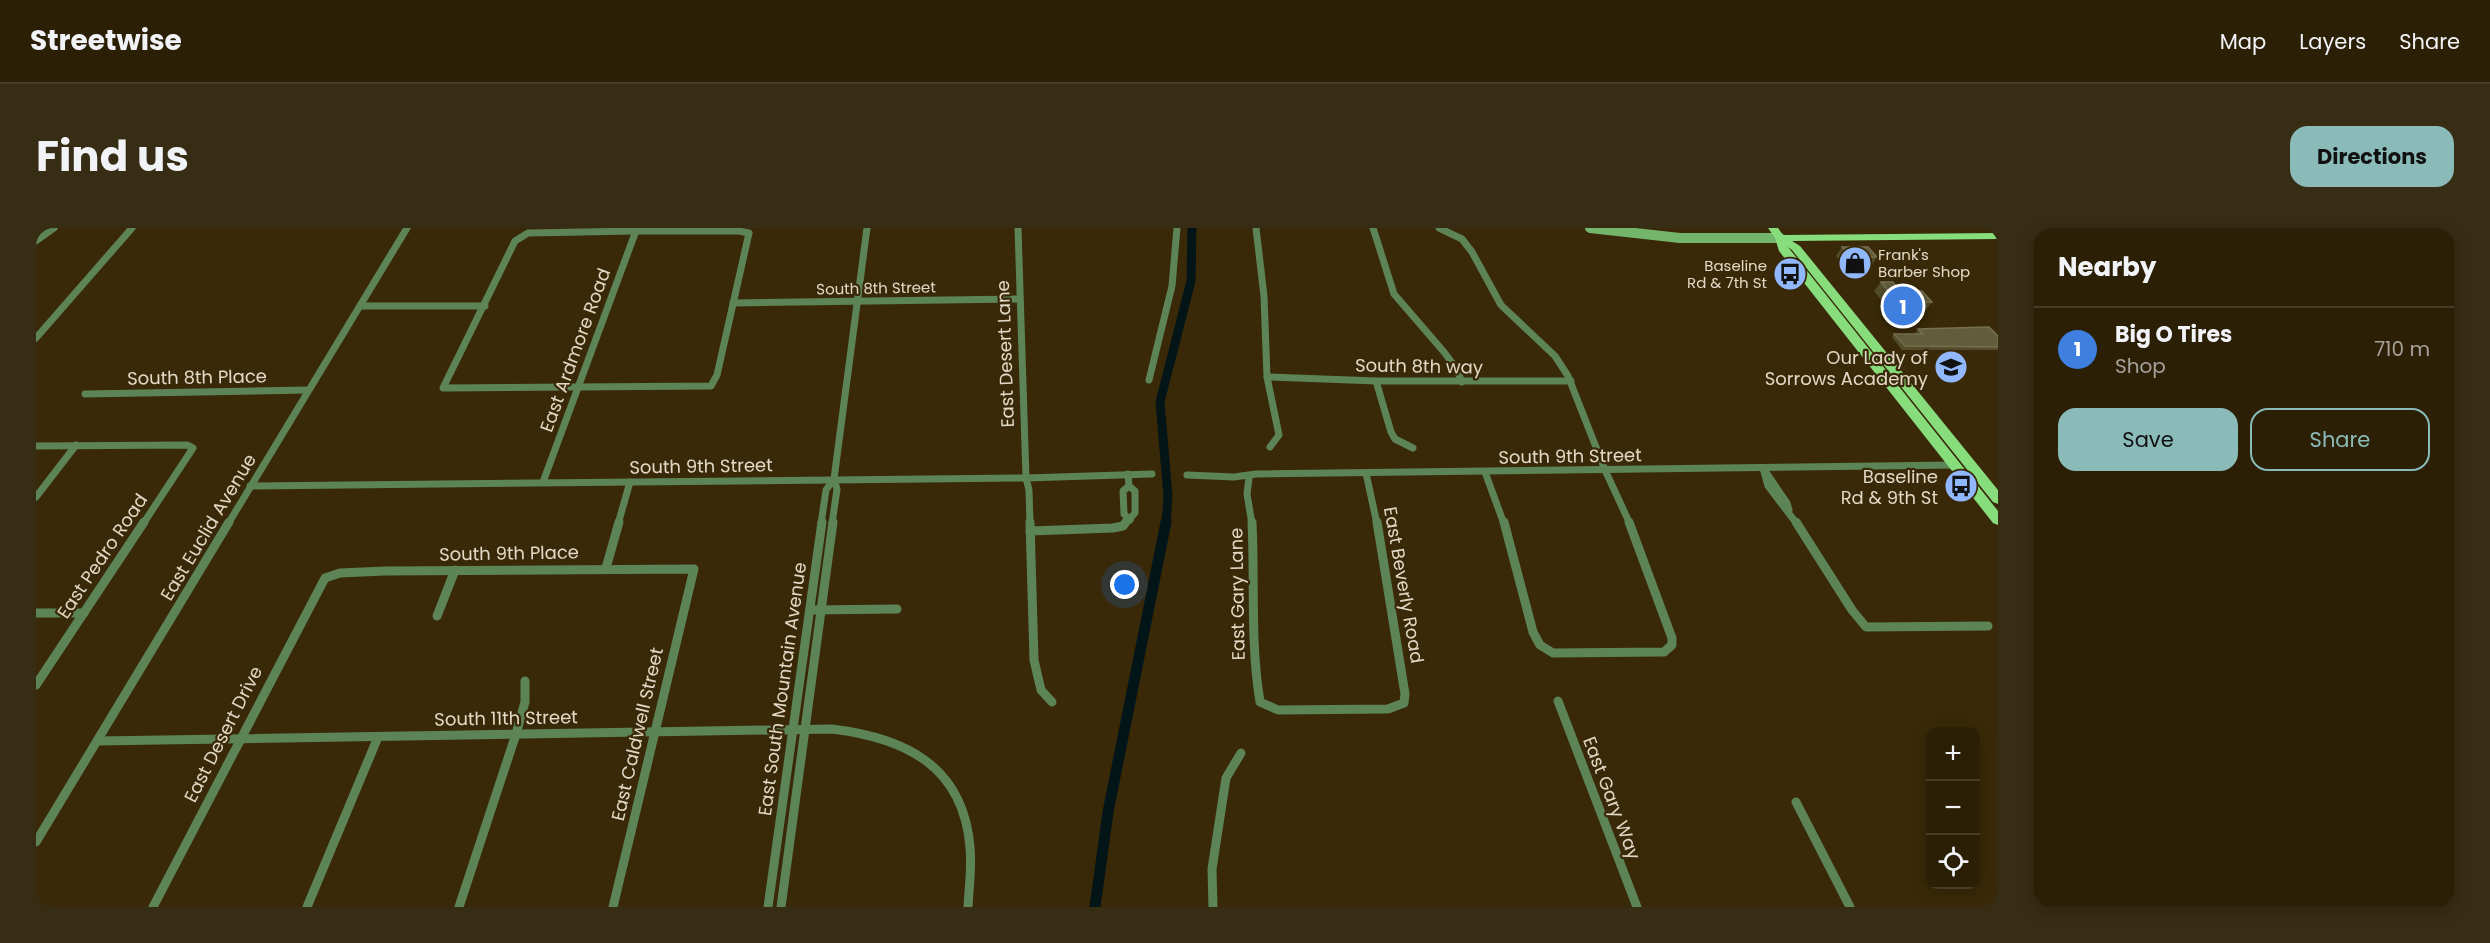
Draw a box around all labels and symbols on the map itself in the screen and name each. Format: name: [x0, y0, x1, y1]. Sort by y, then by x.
place label: Frank's Barber Shop: [1878, 244, 1970, 282]
shop icon: Frank's Barber Shop: [1837, 245, 1873, 281]
place label: Baseline Rd & 7th St: [1687, 255, 1767, 293]
bus stop icon: Baseline Rd & 7th St: [1772, 256, 1808, 292]
street label: East Ardmore Road: [534, 265, 616, 435]
street label: South 8th Street: [816, 276, 936, 300]
street label: East Desert Lane: [990, 280, 1020, 428]
pin: 1: [1884, 284, 1922, 328]
place label: Our Lady of Sorrows Academy: [1765, 345, 1928, 391]
school or university icon: Our Lady of Sorrows Academy: [1933, 349, 1969, 385]
street label: South 8th way: [1355, 352, 1483, 380]
street label: South 8th Place: [127, 363, 267, 391]
street label: South 9th Street: [1498, 442, 1642, 470]
street label: East Euclid Avenue: [154, 449, 262, 605]
street label: South 9th Street: [629, 452, 773, 480]
place label: Baseline Rd & 9th St: [1841, 464, 1938, 510]
bus stop icon: Baseline Rd & 9th St: [1943, 468, 1979, 504]
street label: East Pedro Road: [51, 489, 153, 623]
street label: East Beverly Road: [1378, 505, 1430, 665]
street label: East Gary Lane: [1223, 527, 1251, 661]
street label: South 9th Place: [439, 539, 579, 567]
street label: East South Mountain Avenue: [752, 561, 812, 817]
your location: [1110, 570, 1139, 599]
street label: East Caldwell Street: [605, 645, 669, 823]
street label: East Desert Drive: [178, 662, 268, 806]
street label: South 11th Street: [434, 704, 578, 732]
street label: East Gary Way: [1577, 733, 1647, 863]

